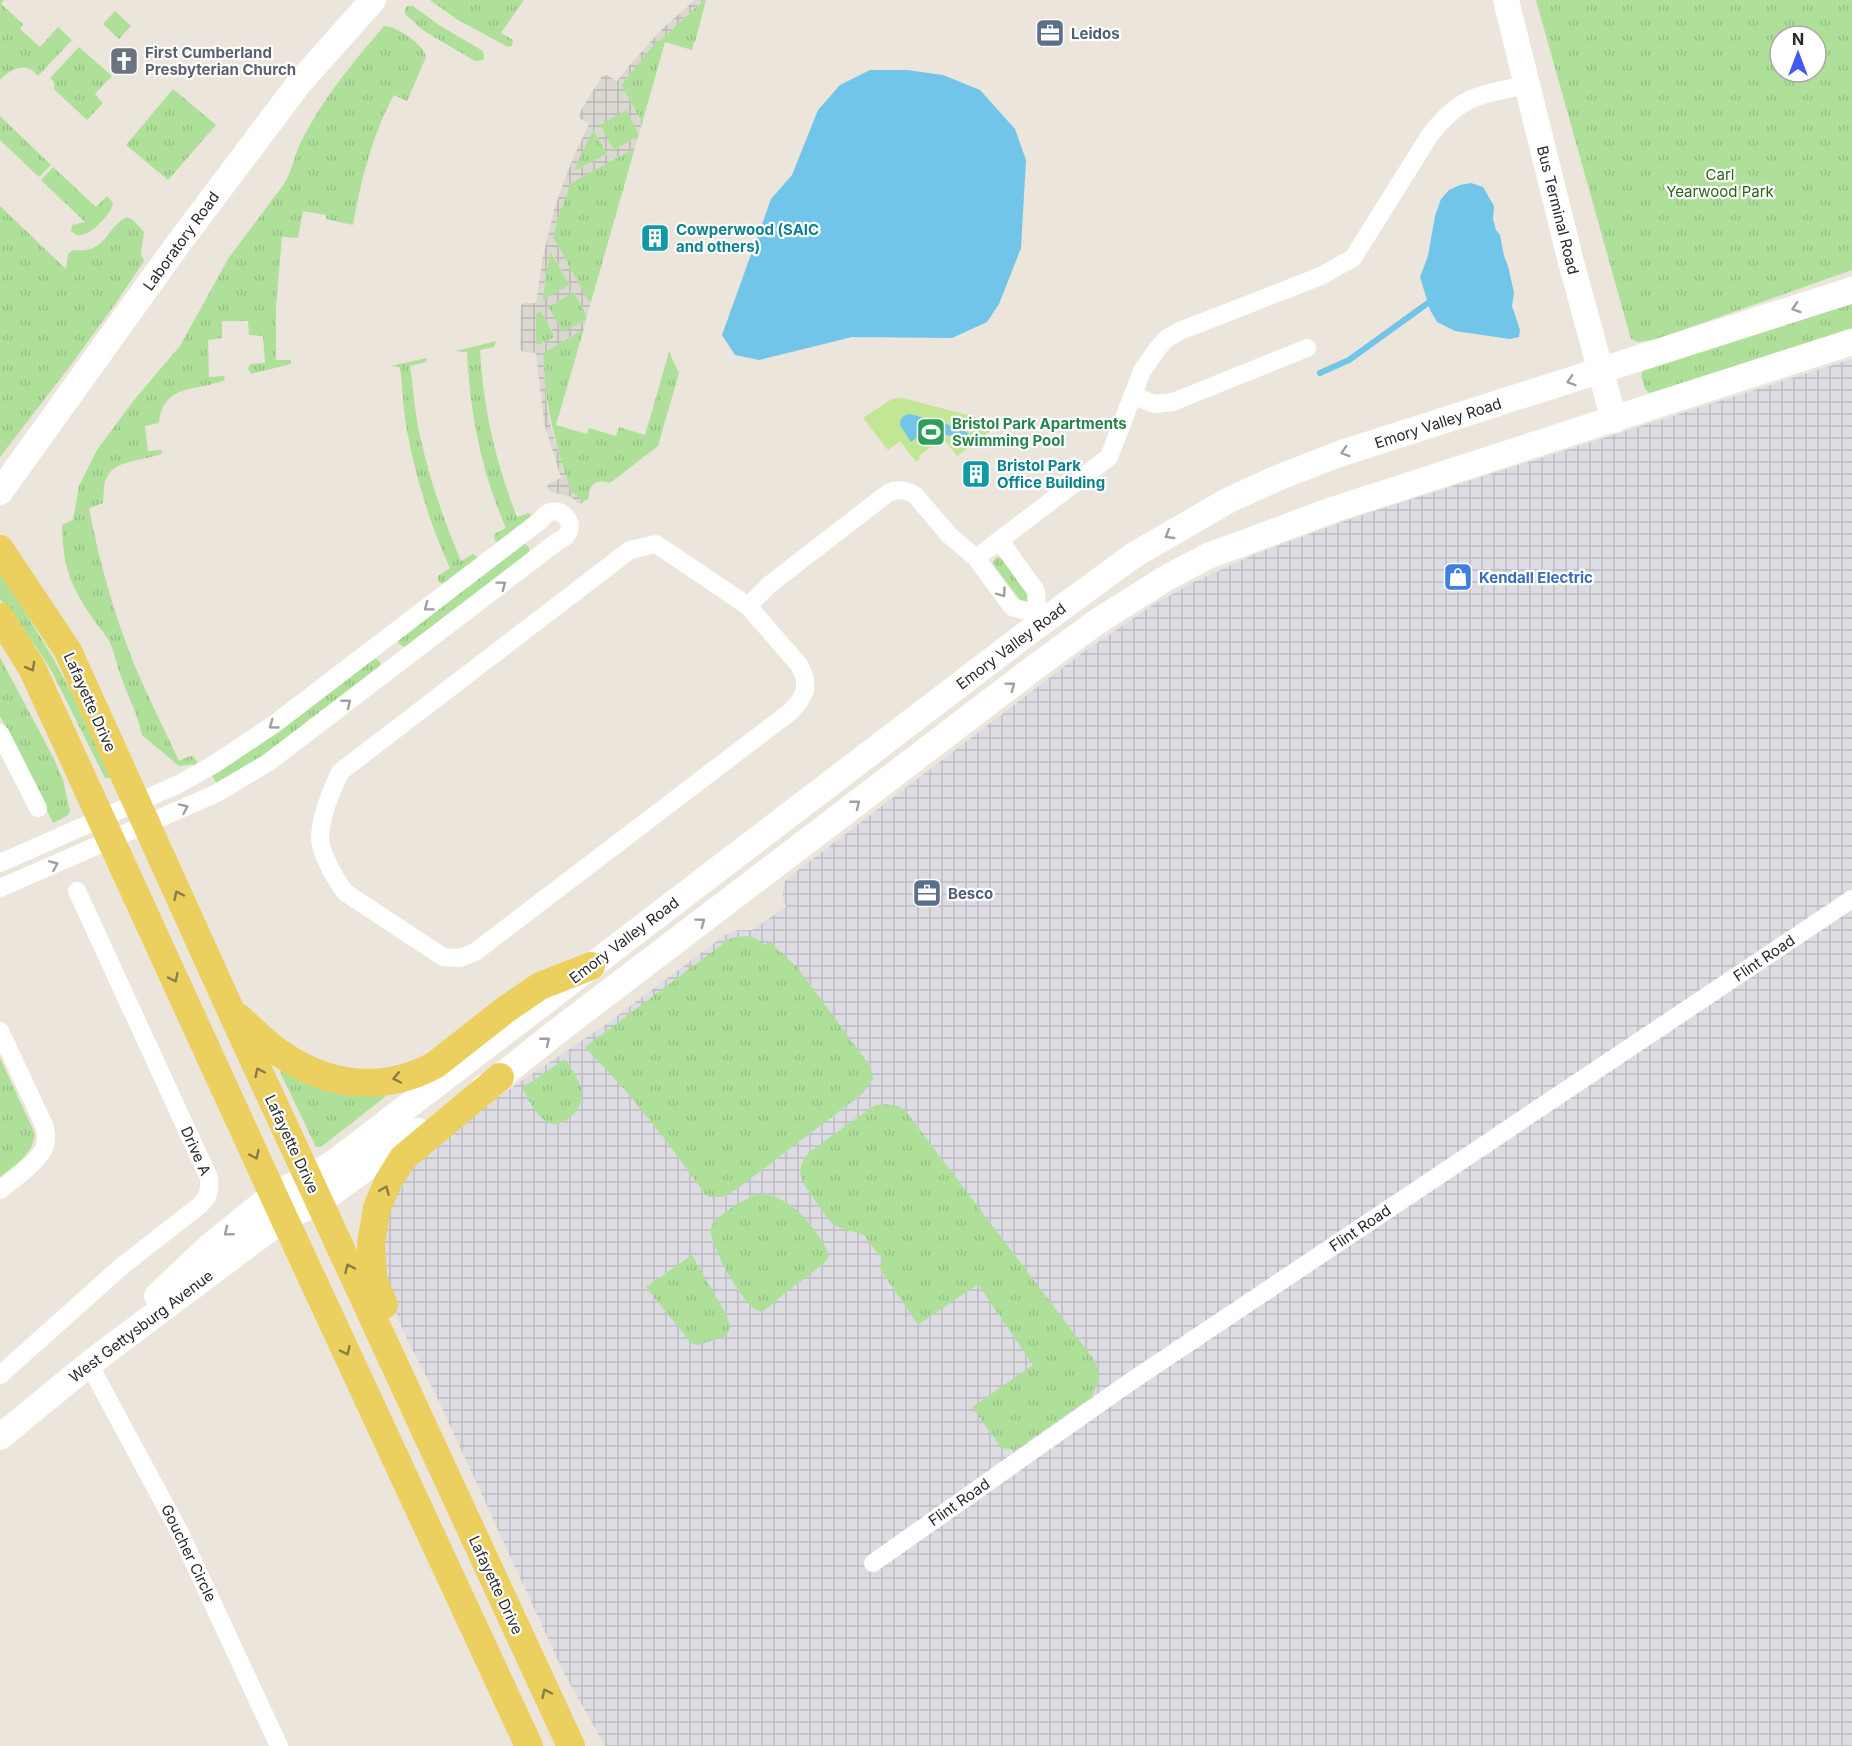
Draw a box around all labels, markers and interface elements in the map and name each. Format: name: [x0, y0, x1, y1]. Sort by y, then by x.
office icon: Leidos: [1034, 17, 1066, 49]
place label: Leidos: [1071, 24, 1120, 43]
north arrow: [1768, 24, 1828, 84]
text: N: [1792, 29, 1804, 49]
place label: First Cumberland Presbyterian Church: [145, 43, 296, 79]
church icon: First Cumberland Presbyterian Church: [108, 45, 140, 77]
street label: Bus Terminal Road: [1533, 144, 1583, 276]
park label: Carl Yearwood Park: [1666, 165, 1775, 201]
street label: Laboratory Road: [139, 188, 223, 294]
place label: Cowperwood (SAIC and others): [676, 220, 819, 256]
building icon: Cowperwood (SAIC and others): [639, 222, 671, 254]
one-way arrow: [1791, 300, 1802, 313]
one-way arrow: [1566, 374, 1577, 386]
street label: Emory Valley Road: [1372, 394, 1504, 452]
place label: Bristol Park Apartments Swimming Pool: [952, 414, 1127, 450]
sports icon: Bristol Park Apartments Swimming Pool: [915, 416, 947, 448]
one-way arrow: [1340, 445, 1351, 457]
place label: Bristol Park Office Building: [997, 456, 1105, 492]
building icon: Bristol Park Office Building: [960, 458, 992, 490]
one-way arrow: [1165, 527, 1175, 539]
shop icon: Kendall Electric: [1442, 561, 1474, 593]
place label: Kendall Electric: [1479, 568, 1593, 587]
one-way arrow: [496, 581, 507, 592]
one-way arrow: [995, 587, 1006, 598]
street label: Emory Valley Road: [952, 599, 1070, 693]
one-way arrow: [424, 600, 435, 611]
street label: Lafayette Drive: [60, 649, 120, 755]
one-way arrow: [24, 661, 35, 671]
one-way arrow: [1005, 682, 1016, 693]
one-way arrow: [341, 699, 352, 710]
one-way arrow: [268, 718, 279, 729]
one-way arrow: [850, 801, 861, 812]
one-way arrow: [178, 803, 189, 815]
one-way arrow: [47, 860, 58, 872]
office icon: Besco: [911, 877, 943, 909]
place label: Besco: [948, 884, 993, 903]
one-way arrow: [173, 890, 185, 901]
street label: Emory Valley Road: [565, 893, 683, 987]
one-way arrow: [694, 919, 705, 930]
street label: Flint Road: [1730, 930, 1798, 986]
one-way arrow: [167, 971, 179, 982]
one-way arrow: [539, 1037, 550, 1048]
one-way arrow: [254, 1068, 266, 1079]
one-way arrow: [392, 1071, 402, 1084]
street label: Lafayette Drive: [261, 1092, 323, 1196]
street label: Drive A: [177, 1123, 215, 1179]
one-way arrow: [247, 1149, 259, 1160]
one-way arrow: [378, 1185, 390, 1196]
street label: Flint Road: [1326, 1200, 1394, 1256]
one-way arrow: [223, 1224, 234, 1235]
one-way arrow: [345, 1264, 357, 1275]
street label: West Gettysburg Avenue: [65, 1266, 217, 1386]
one-way arrow: [338, 1345, 350, 1356]
street label: Flint Road: [925, 1474, 993, 1530]
street label: Goucher Circle: [157, 1501, 221, 1605]
street label: Lafayette Drive: [465, 1533, 527, 1637]
one-way arrow: [542, 1688, 554, 1699]

